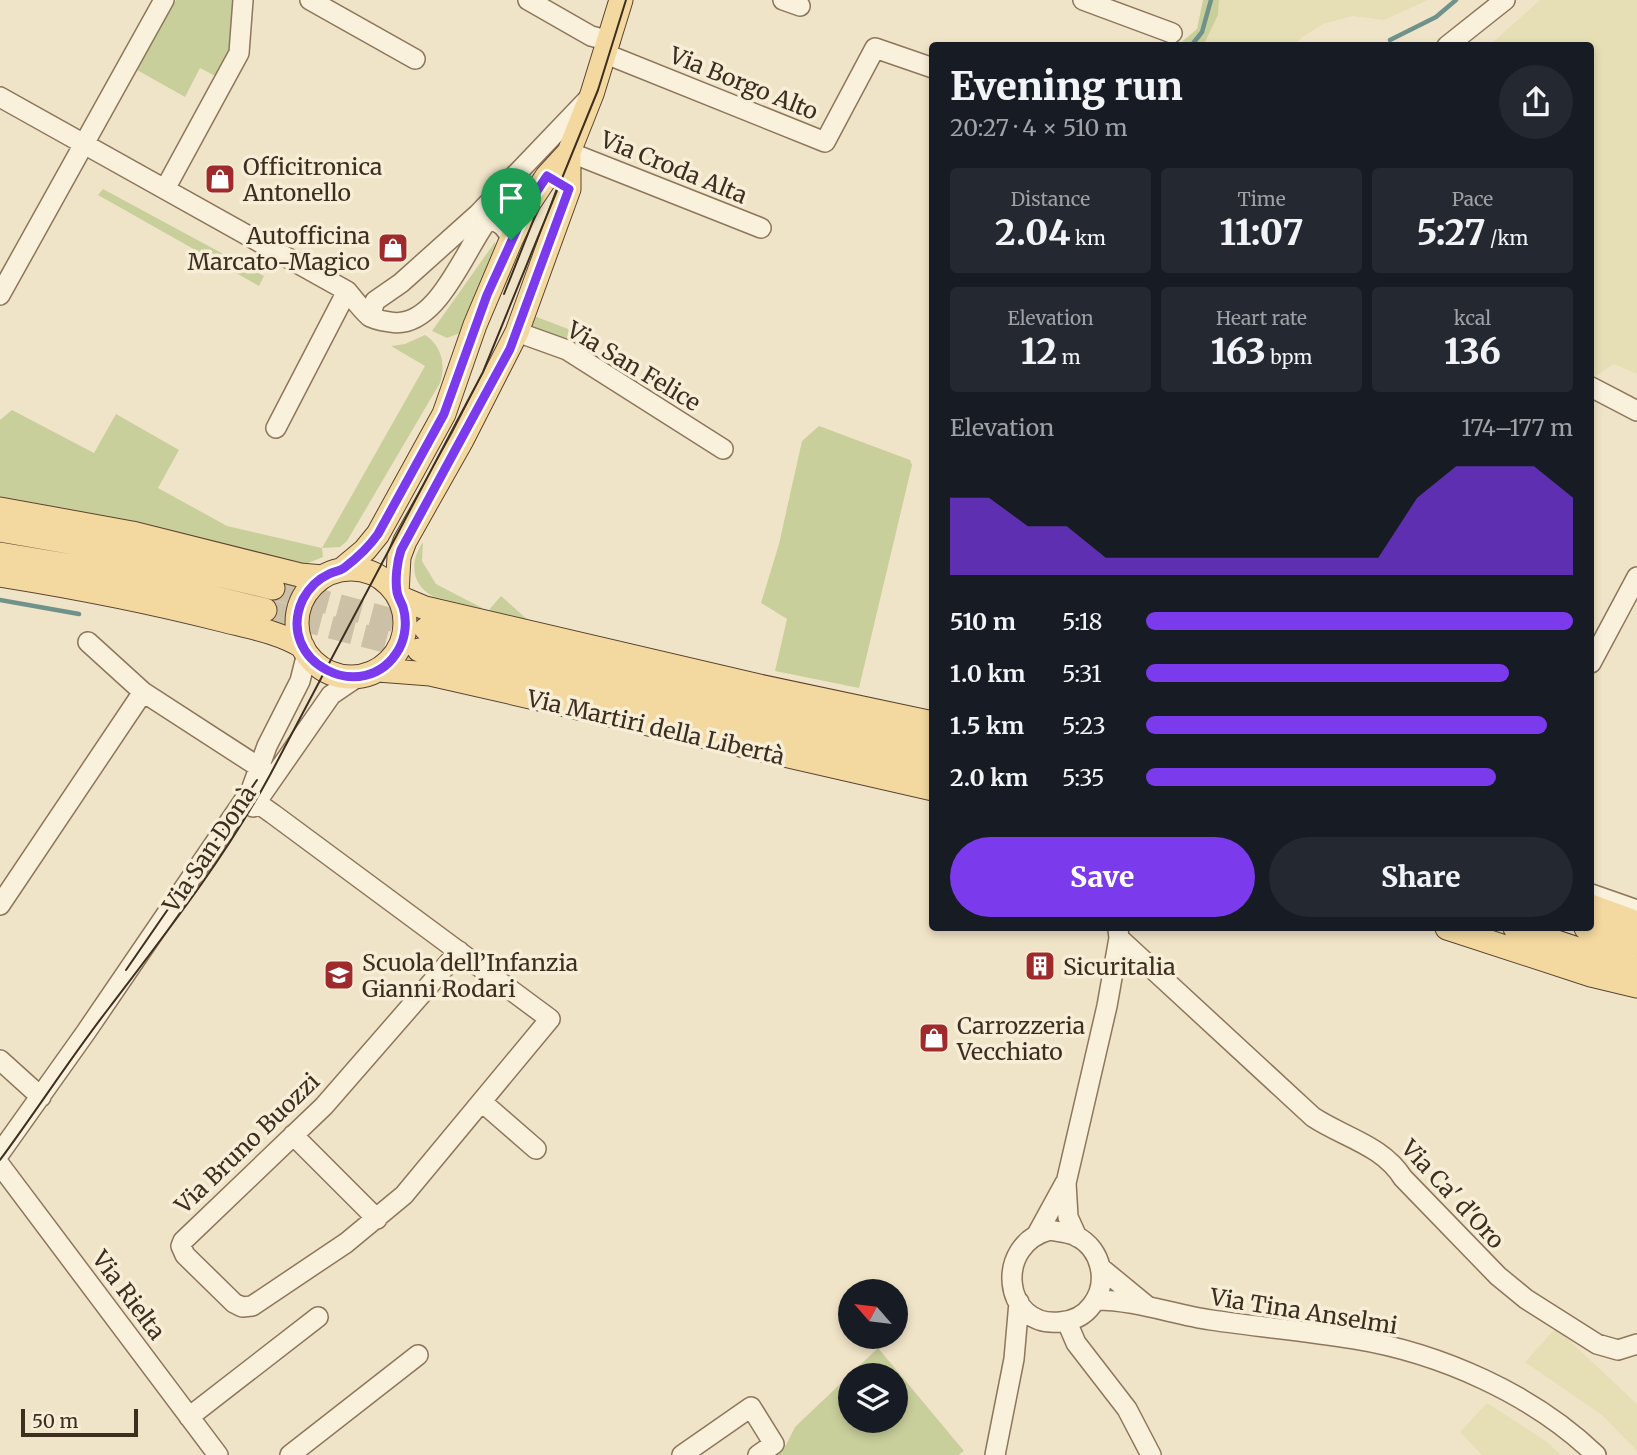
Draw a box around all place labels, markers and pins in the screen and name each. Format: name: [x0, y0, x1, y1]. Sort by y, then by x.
place label: Officitronica Antonello: [242, 152, 382, 207]
shop icon: Officitronica Antonello: [203, 162, 237, 196]
pin: [481, 168, 541, 240]
place label: Autofficina Marcato-Magico: [187, 221, 370, 276]
shop icon: Autofficina Marcato-Magico: [376, 231, 410, 265]
place label: Scuola dell’Infanzia Gianni Rodari: [362, 948, 578, 1003]
building icon: Sicuritalia: [1023, 949, 1057, 983]
place label: Sicuritalia: [1063, 952, 1176, 981]
school or university icon: Scuola dell’Infanzia Gianni Rodari: [322, 958, 356, 992]
place label: Carrozzeria Vecchiato: [956, 1011, 1085, 1066]
shop icon: Carrozzeria Vecchiato: [917, 1021, 951, 1055]

